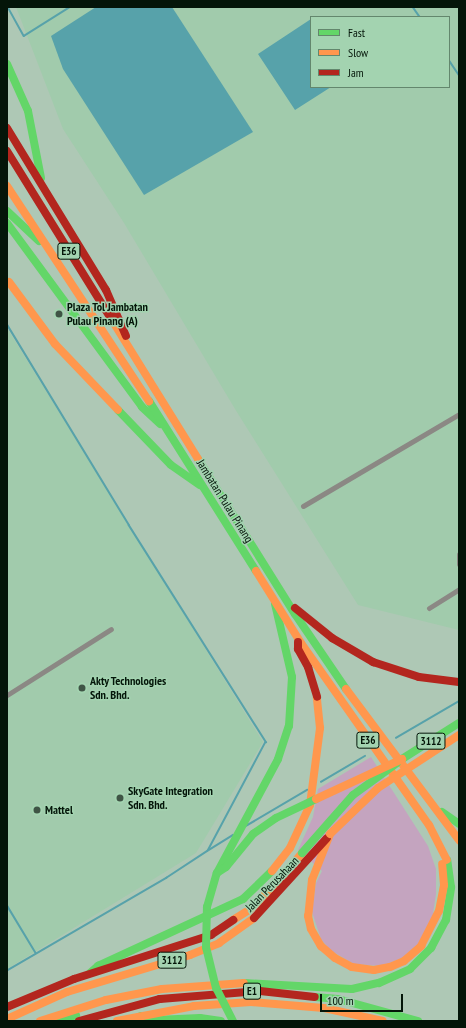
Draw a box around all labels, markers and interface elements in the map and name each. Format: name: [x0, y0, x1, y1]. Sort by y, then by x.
legend: [310, 16, 450, 88]
text: Fast: [348, 25, 365, 40]
text: Slow: [348, 45, 368, 60]
text: Jam: [348, 65, 364, 80]
road number: E36: [57, 242, 81, 260]
place label: Plaza Tol Jambatan Pulau Pinang (A): [67, 300, 148, 328]
marker: Plaza Tol Jambatan Pulau Pinang (A): [54, 309, 64, 319]
street label: Jambatan Pulau Pinang: [194, 457, 256, 545]
place label: Akty Technologies Sdn. Bhd.: [90, 674, 167, 702]
marker: Akty Technologies Sdn. Bhd.: [77, 683, 87, 693]
road number: E36: [356, 731, 380, 749]
road number: 3112: [416, 732, 446, 750]
place label: SkyGate Integration Sdn. Bhd.: [128, 784, 213, 812]
marker: SkyGate Integration Sdn. Bhd.: [115, 793, 125, 803]
place label: Mattel: [45, 803, 73, 817]
marker: Mattel: [32, 805, 42, 815]
street label: Jalan Perusahaan: [242, 854, 302, 914]
road number: 3112: [157, 951, 187, 969]
road number: E1: [243, 982, 261, 1000]
scale bar: [322, 986, 405, 1012]
text: 100 m: [327, 993, 354, 1008]

